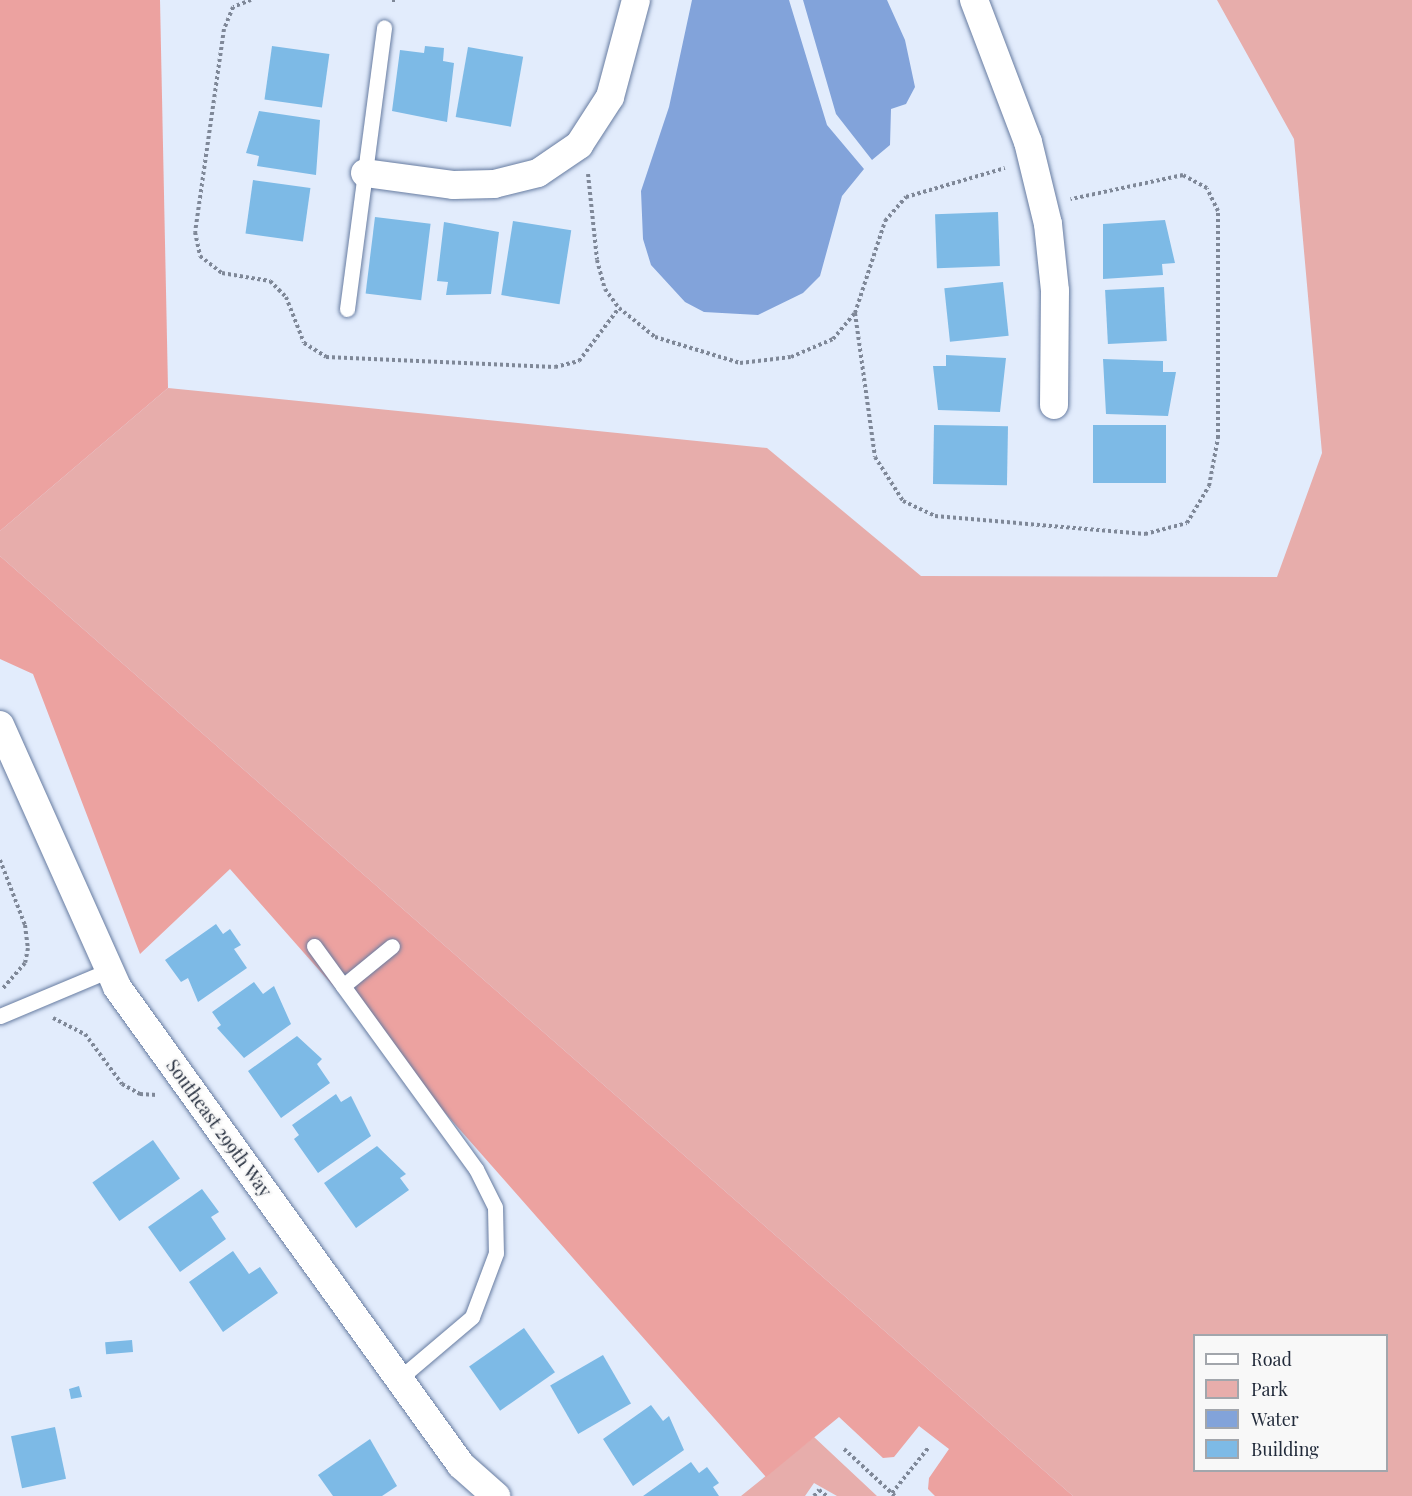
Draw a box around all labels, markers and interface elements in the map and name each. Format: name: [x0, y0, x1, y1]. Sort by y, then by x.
street label: Southeast 299th Way: [162, 1055, 276, 1201]
legend: [1193, 1334, 1388, 1472]
text: Road: [1251, 1347, 1292, 1371]
text: Park: [1251, 1377, 1288, 1401]
text: Water: [1251, 1407, 1299, 1431]
text: Building: [1251, 1437, 1319, 1461]

